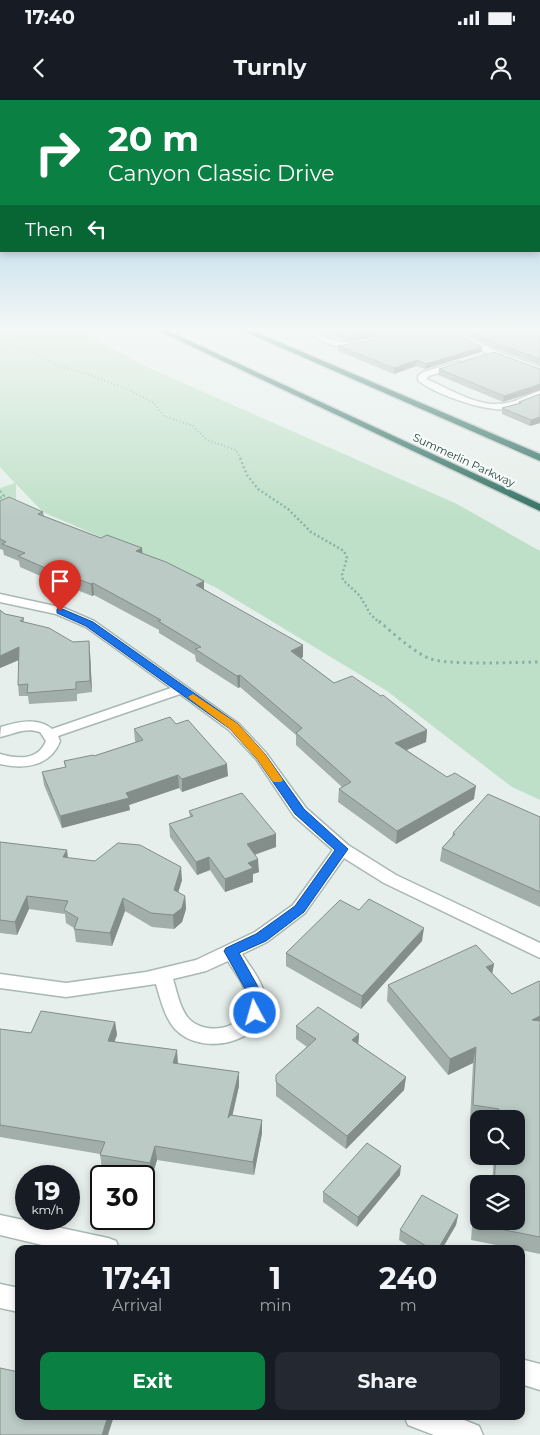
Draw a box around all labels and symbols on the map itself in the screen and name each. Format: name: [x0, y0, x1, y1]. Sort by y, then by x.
street label: Summerlin Parkway: [411, 430, 517, 490]
pin: [39, 560, 81, 611]
position arrow: [228, 986, 280, 1038]
speed limit sign: 30: [90, 1165, 155, 1230]

